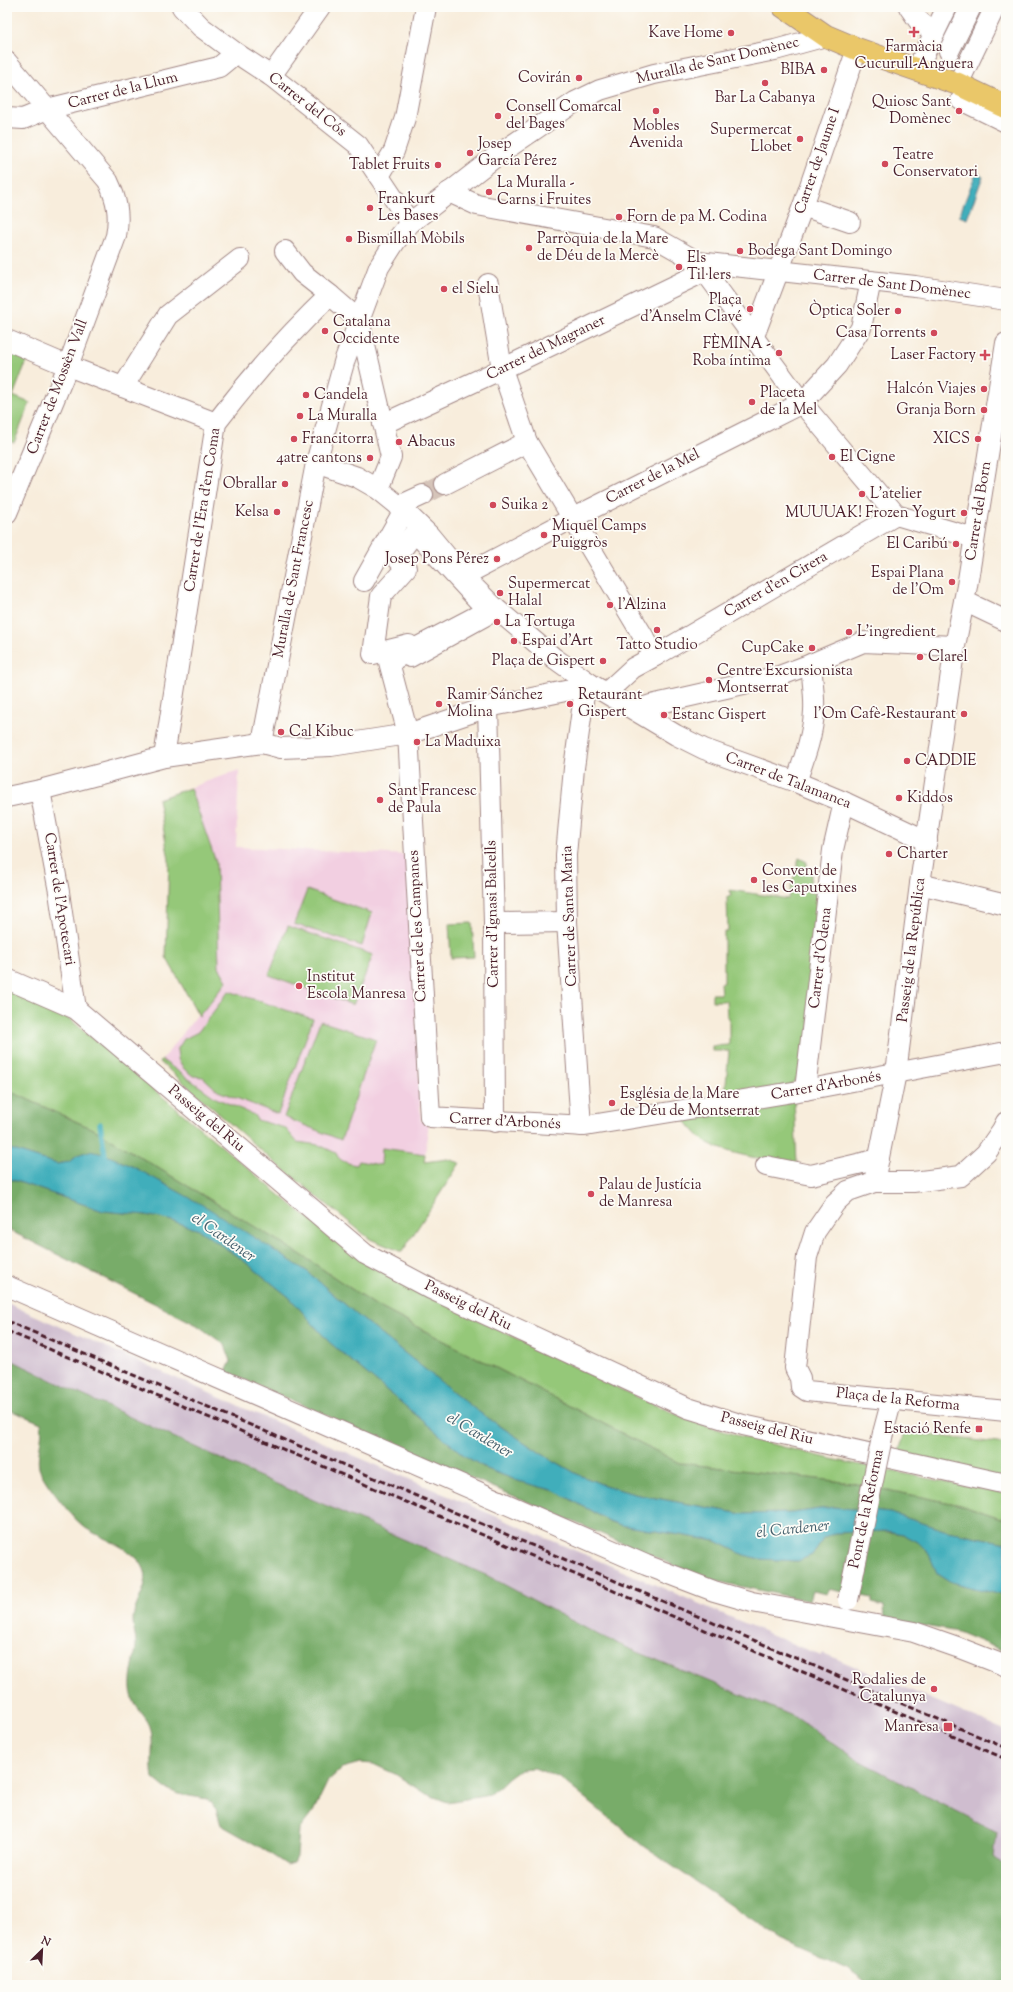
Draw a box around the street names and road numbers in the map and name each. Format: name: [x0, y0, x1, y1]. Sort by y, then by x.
street label: Muralla de Sant Domènec: [635, 32, 802, 90]
street label: Carrer de la Llum: [66, 67, 181, 115]
street label: Carrer del Cós: [263, 68, 351, 142]
street label: Carrer de Jaume I: [790, 105, 846, 217]
street label: Carrer de Sant Domènec: [812, 265, 972, 305]
street label: Carrer del Magraner: [483, 310, 609, 386]
street label: Carrer de Mossèn Vall: [23, 316, 93, 458]
street label: Carrer de l'Era d'en Coma: [180, 426, 226, 594]
street label: Carrer de la Mel: [602, 444, 704, 510]
street label: Carrer del Born: [961, 460, 997, 562]
street label: Muralla de Sant Francesc: [268, 498, 320, 660]
street label: Carrer d'en Cirera: [720, 547, 832, 623]
street label: Carrer de Talamanca: [722, 747, 854, 815]
street label: Carrer de l'Apotecari: [38, 831, 80, 967]
street label: Carrer d'Ignasi Balcells: [481, 840, 505, 988]
street label: Carrer de Santa Maria: [557, 845, 583, 987]
street label: Carrer de les Campanes: [404, 849, 432, 1003]
street label: Passeig de la República: [893, 876, 931, 1024]
street label: Carrer d'Òdena: [802, 906, 838, 1010]
street label: Carrer d'Arbonés: [769, 1066, 883, 1106]
street label: Passeig del Riu: [163, 1080, 249, 1158]
street label: Carrer d'Arbonés: [449, 1109, 561, 1135]
street label: Passeig del Riu: [421, 1276, 516, 1336]
street label: Plaça de la Reforma: [835, 1383, 961, 1417]
street label: Passeig del Riu: [718, 1407, 816, 1451]
street label: Pont de la Reforma: [844, 1447, 890, 1570]

